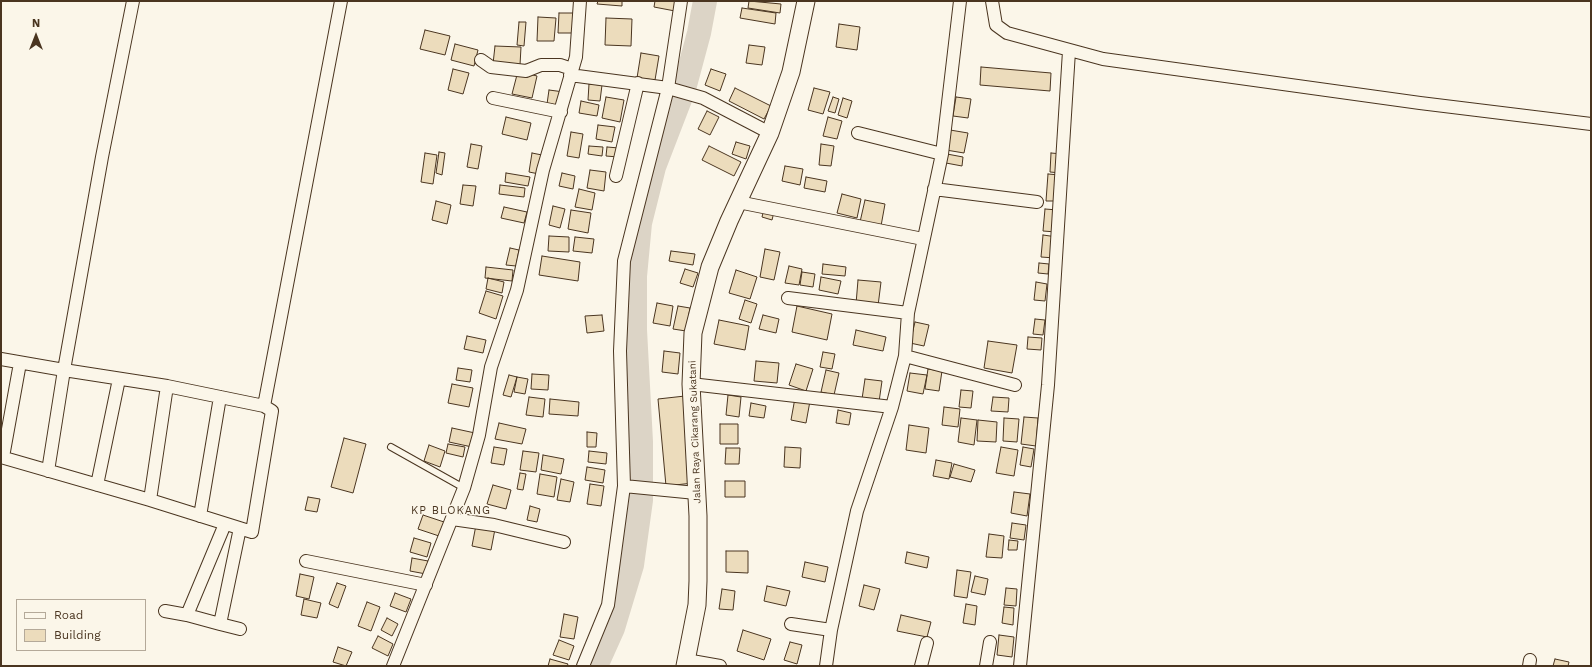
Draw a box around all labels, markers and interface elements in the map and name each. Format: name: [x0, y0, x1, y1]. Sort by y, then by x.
north arrow: [16, 16, 56, 56]
text: N: [32, 17, 40, 30]
street label: Jalan Raya Cikarang Sukatani: [687, 360, 703, 504]
district label: KP BLOKANG: [411, 504, 491, 518]
legend: [16, 599, 146, 651]
text: Road: [54, 608, 83, 622]
text: Building: [54, 628, 101, 642]

